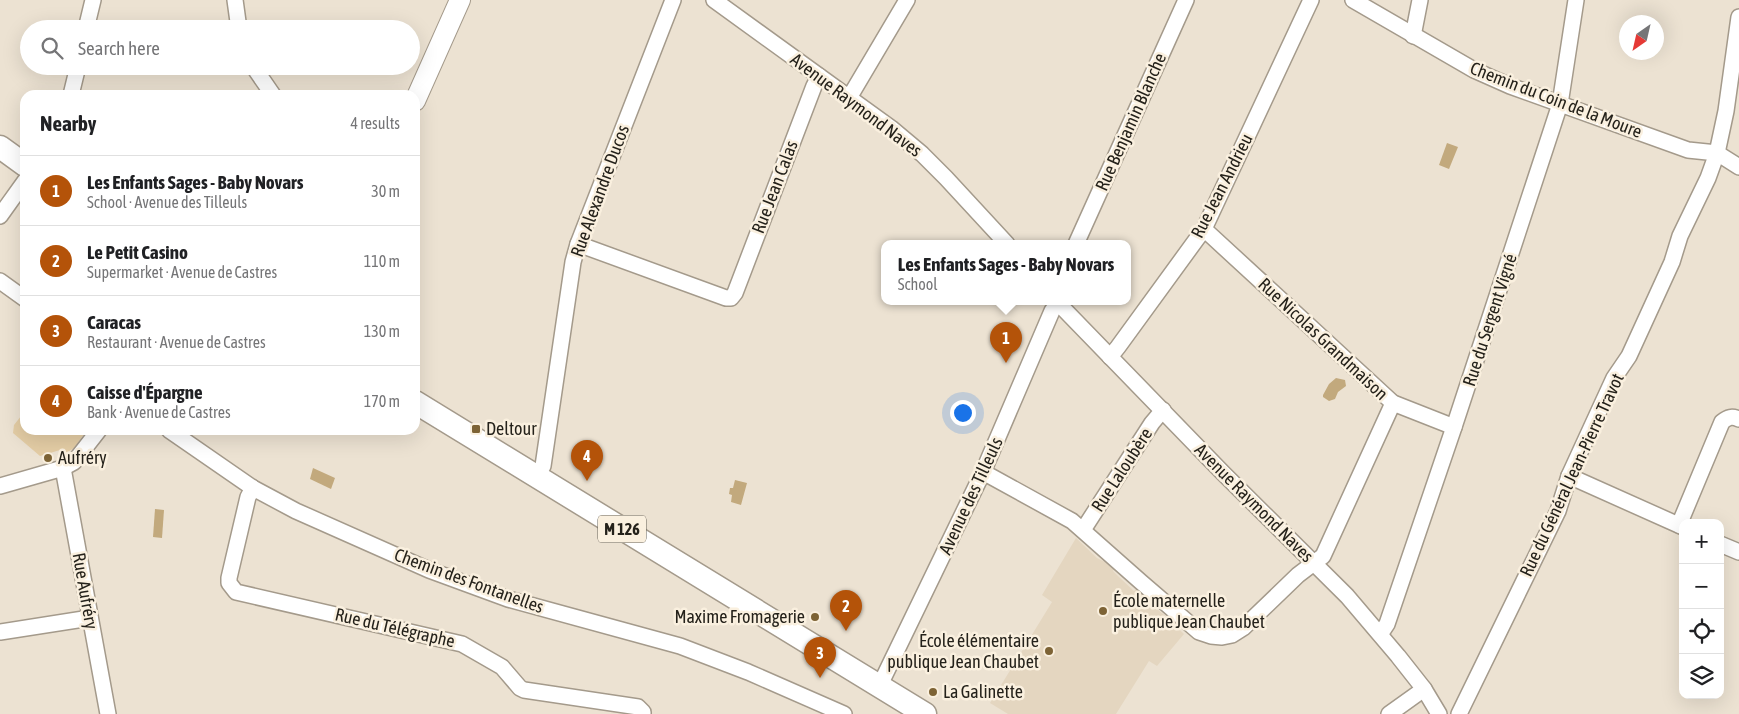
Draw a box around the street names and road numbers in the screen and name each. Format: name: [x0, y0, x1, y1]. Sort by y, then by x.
street label: Avenue Raymond Naves: [786, 48, 926, 161]
street label: Rue Benjamin Blanche: [1091, 50, 1170, 194]
street label: Chemin du Coin de la Moure: [1467, 57, 1645, 142]
street label: Rue Alexandre Ducos: [566, 122, 633, 260]
street label: Rue Jean Andrieu: [1186, 130, 1257, 241]
street label: Rue Jean Calas: [747, 137, 802, 236]
street label: Rue du Sergent Vigné: [1458, 251, 1521, 389]
street label: Rue Nicolas Grandmaison: [1254, 273, 1392, 404]
street label: Rue du Général Jean-Pierre Travot: [1515, 370, 1628, 580]
street label: Rue Laloubère: [1087, 424, 1156, 516]
street label: Avenue des Tilleuls: [934, 434, 1007, 558]
street label: Avenue Raymond Naves: [1191, 439, 1318, 566]
road number: M 126: [598, 516, 646, 542]
street label: Chemin des Fontanelles: [392, 544, 547, 617]
street label: Rue Aufréry: [68, 551, 103, 631]
street label: Rue du Télégraphe: [333, 604, 457, 651]

